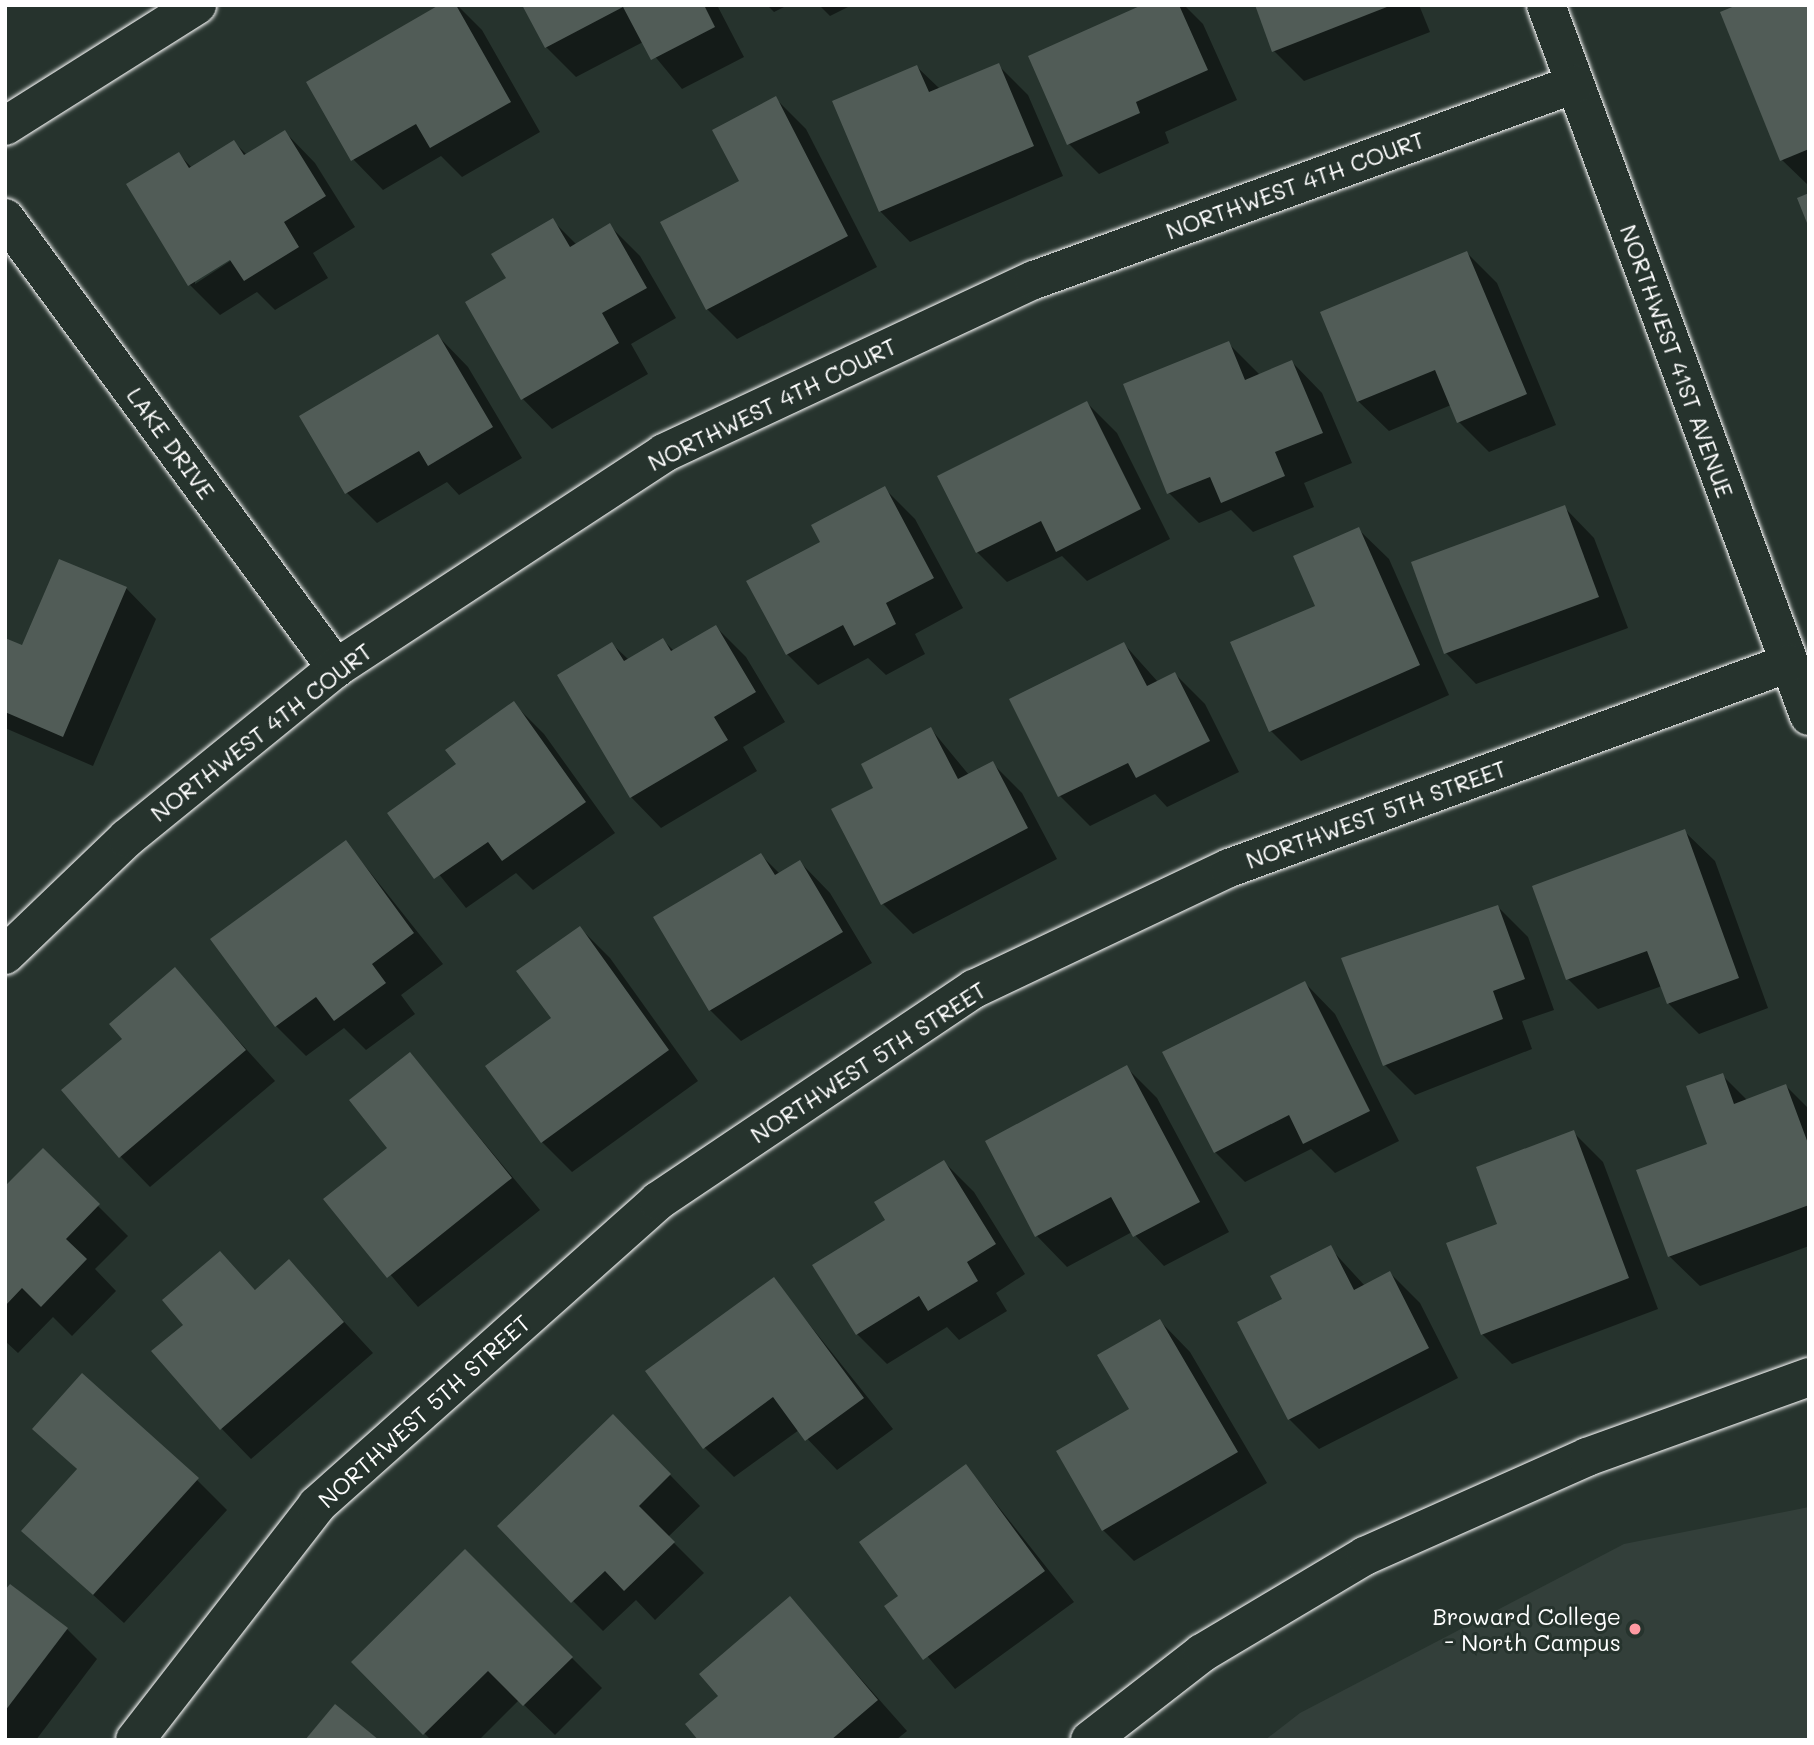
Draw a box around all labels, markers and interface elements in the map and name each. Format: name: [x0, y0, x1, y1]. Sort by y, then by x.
street label: NORTHWEST 4TH COURT: [1162, 125, 1428, 245]
street label: NORTHWEST 41ST AVENUE: [1615, 221, 1739, 501]
street label: NORTHWEST 4TH COURT: [643, 332, 901, 476]
street label: LAKE DRIVE: [121, 382, 221, 504]
street label: NORTHWEST 4TH COURT: [145, 637, 377, 827]
street label: NORTHWEST 5TH STREET: [1242, 754, 1510, 874]
street label: NORTHWEST 5TH STREET: [745, 975, 991, 1149]
street label: NORTHWEST 5TH STREET: [312, 1309, 536, 1513]
place label: Broward College - North Campus: [1432, 1602, 1621, 1656]
marker: Broward College - North Campus: [1627, 1621, 1643, 1637]

